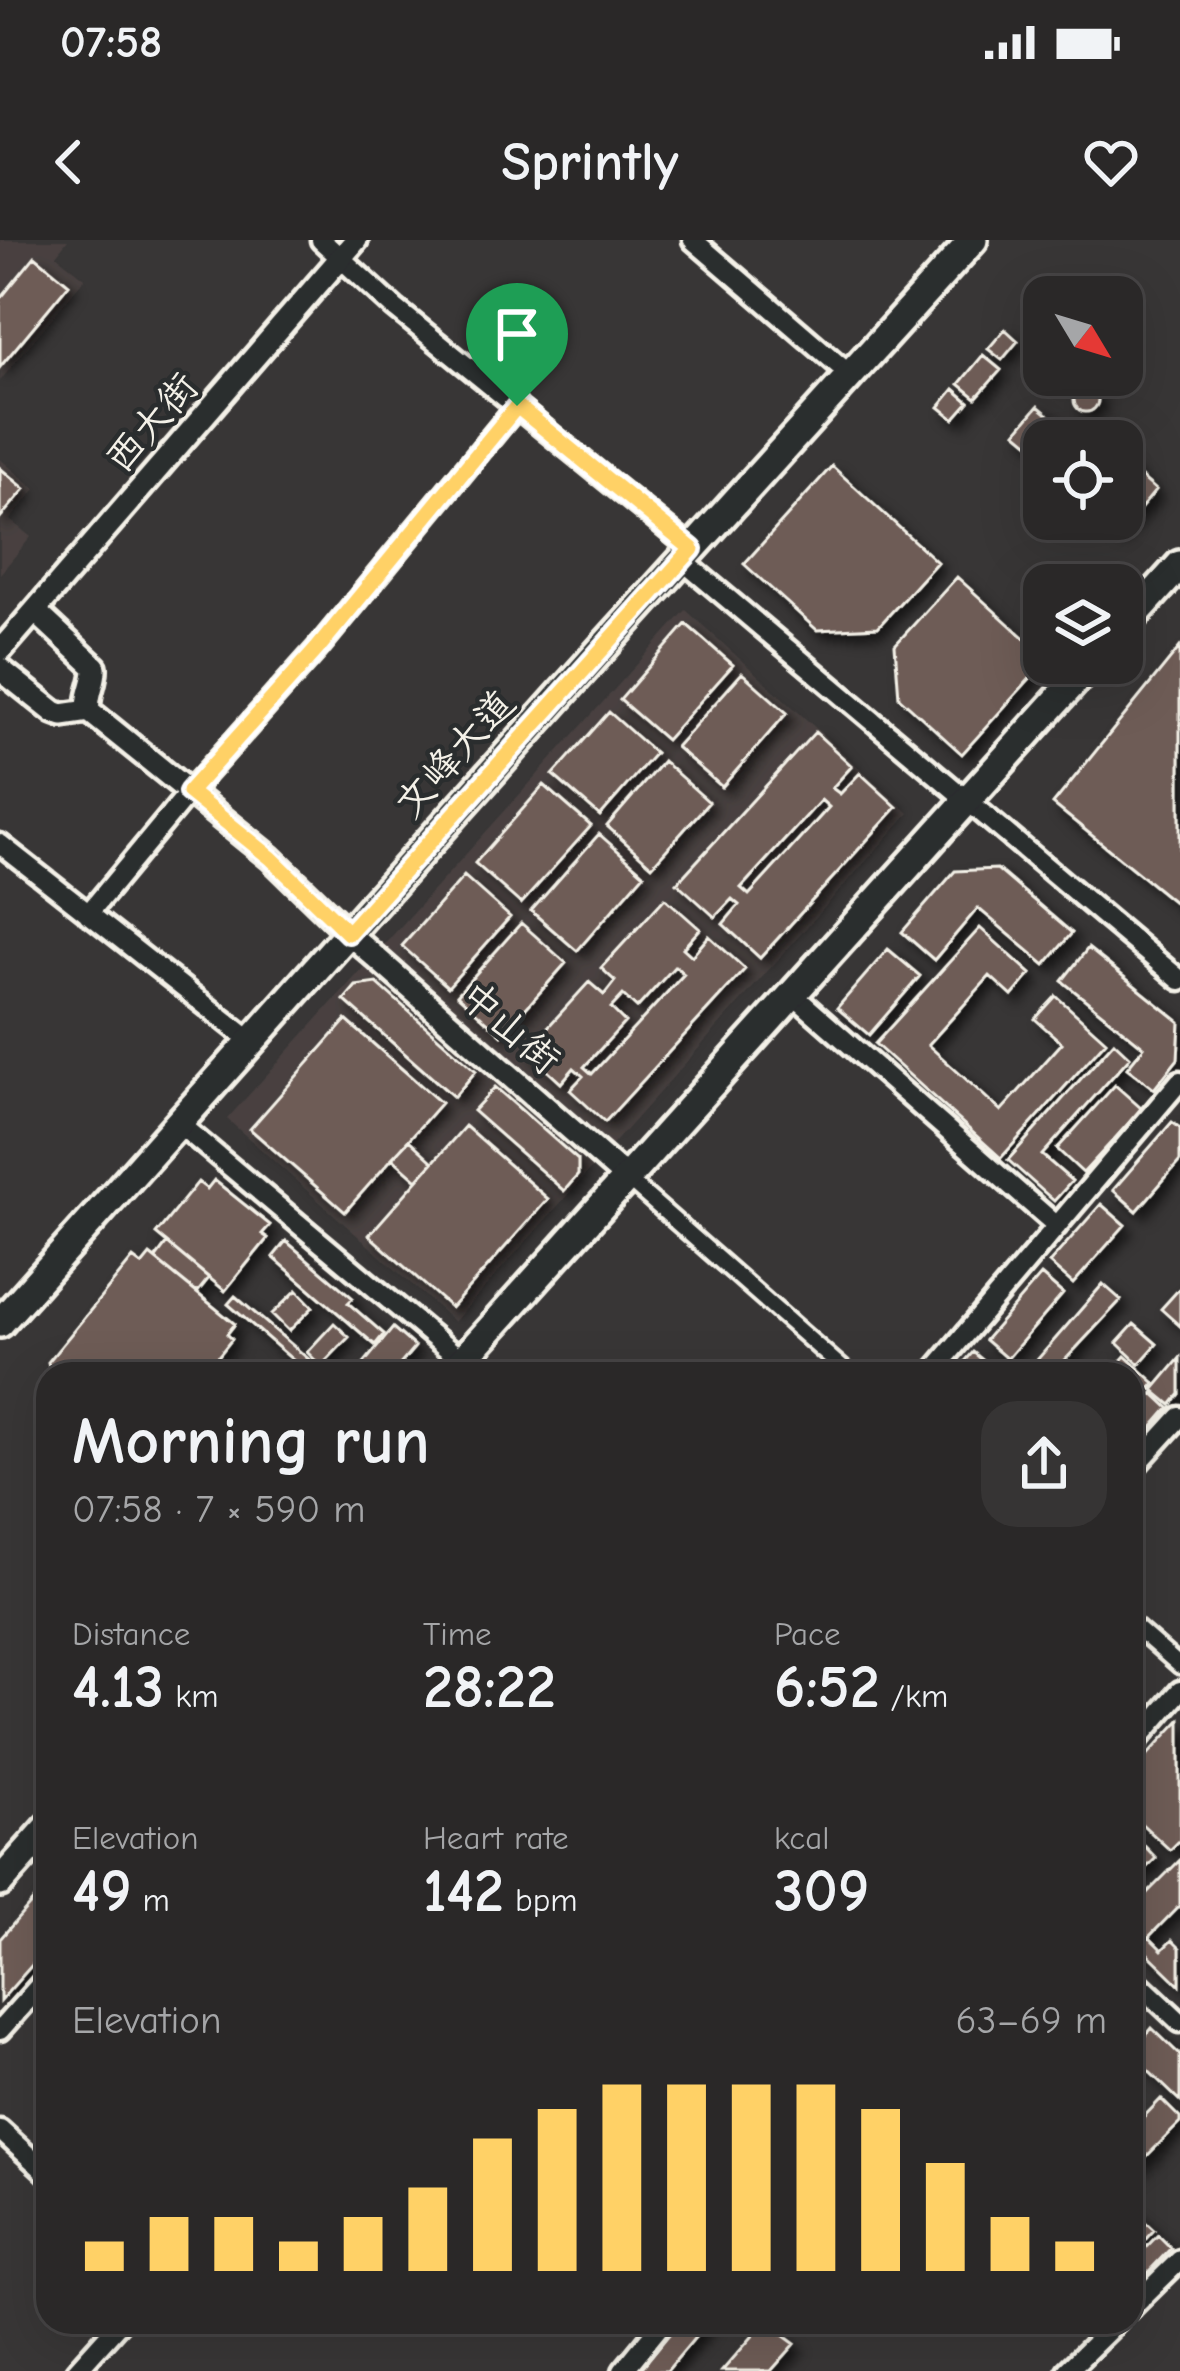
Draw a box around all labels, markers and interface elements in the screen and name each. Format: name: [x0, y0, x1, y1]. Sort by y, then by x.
text: 07:58: [60, 16, 162, 68]
icon: back: [36, 129, 102, 195]
icon: heart: [1078, 129, 1144, 195]
text: Sprintly: [501, 131, 679, 194]
north arrow: [1023, 276, 1143, 396]
map controls: [1023, 276, 1143, 684]
pin: [466, 283, 568, 406]
icon: arrive: [484, 301, 550, 367]
street label: 西大街: [97, 364, 207, 482]
button: locate: [1023, 420, 1143, 540]
button: layers: [1023, 564, 1143, 684]
street label: 文峰大道: [386, 681, 524, 827]
street label: 中山街: [451, 973, 569, 1083]
button: share: [981, 1401, 1107, 1527]
text: Morning run: [72, 1404, 430, 1480]
text: 07:58 · 7 × 590 m: [72, 1487, 365, 1532]
text: Distance: [72, 1615, 190, 1653]
text: Time: [423, 1615, 492, 1653]
text: Pace: [774, 1615, 841, 1653]
text: 4.13: [72, 1653, 164, 1722]
text: 28:22: [423, 1653, 556, 1722]
text: 6:52: [774, 1653, 880, 1722]
text: km: [164, 1677, 218, 1715]
text: /km: [880, 1677, 948, 1715]
text: Elevation: [72, 1819, 198, 1857]
text: Heart rate: [423, 1819, 569, 1857]
text: kcal: [774, 1819, 829, 1857]
text: 49: [72, 1857, 132, 1926]
text: 142: [423, 1857, 504, 1926]
text: 309: [774, 1857, 869, 1926]
text: m: [132, 1881, 170, 1919]
text: bpm: [504, 1881, 578, 1919]
text: Elevation: [72, 1998, 221, 2043]
text: 63–69 m: [956, 1998, 1107, 2043]

